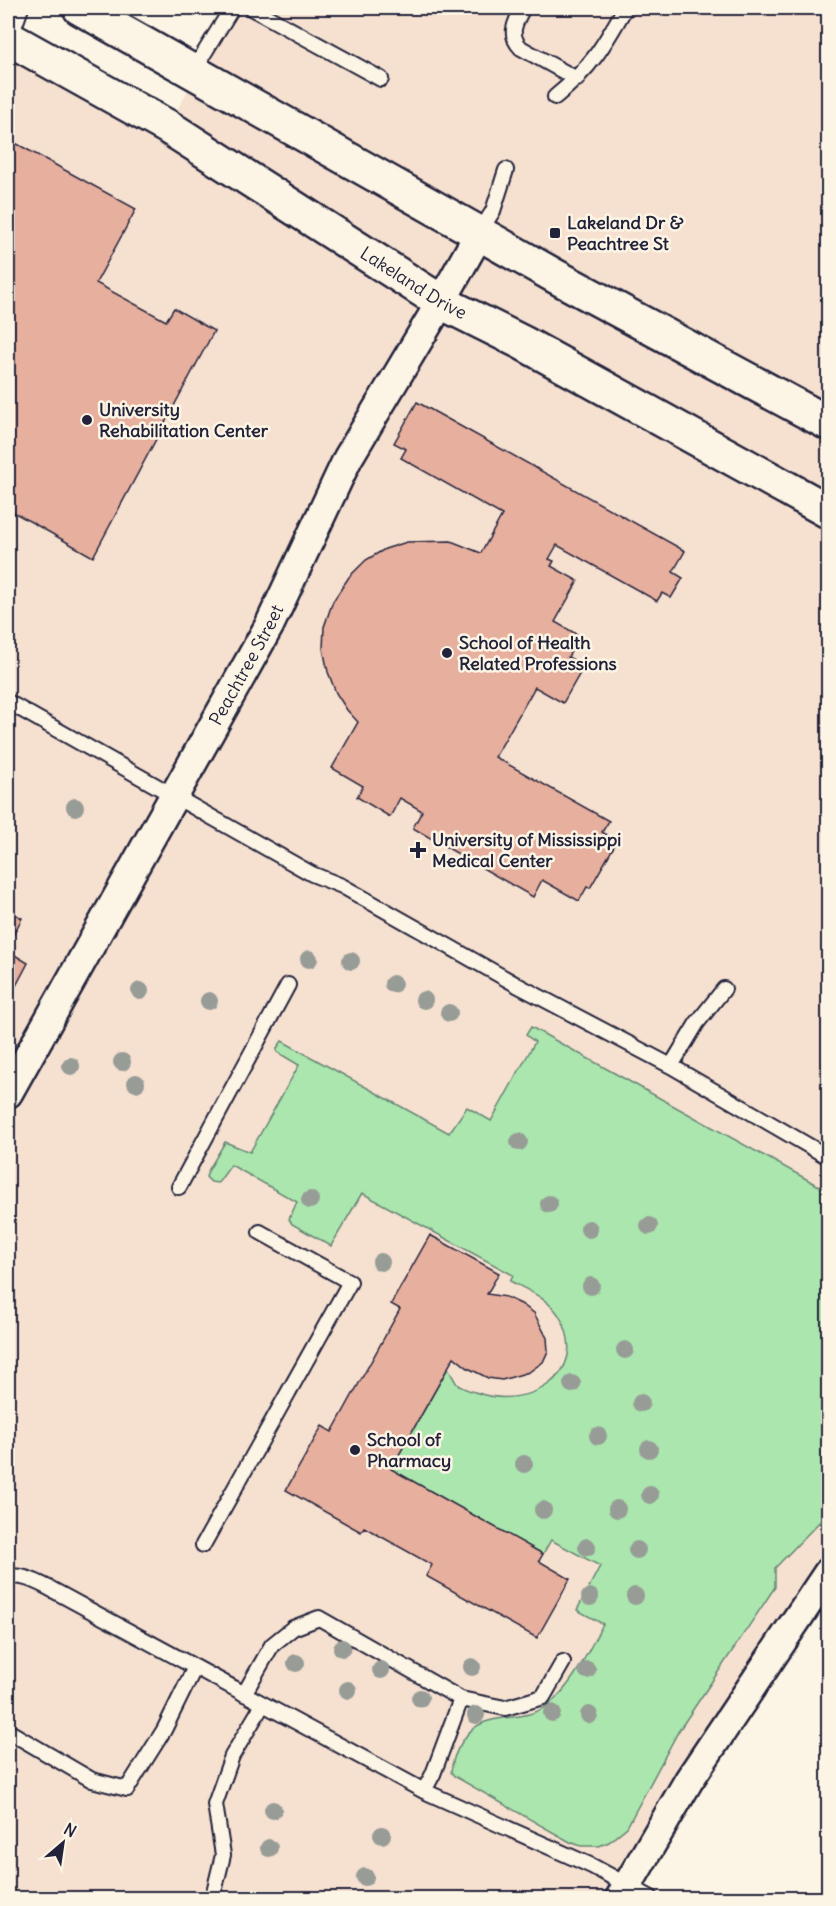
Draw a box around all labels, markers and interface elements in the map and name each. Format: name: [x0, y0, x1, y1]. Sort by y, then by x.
place label: Lakeland Dr & Peachtree St: [567, 211, 684, 255]
marker: Lakeland Dr & Peachtree St: [548, 226, 562, 240]
street label: Lakeland Drive: [356, 241, 471, 324]
place label: University Rehabilitation Center: [99, 398, 269, 442]
marker: University Rehabilitation Center: [80, 413, 94, 427]
street label: Peachtree Street: [204, 601, 288, 729]
place label: School of Health Related Professions: [459, 631, 617, 675]
marker: School of Health Related Professions: [440, 646, 454, 660]
place label: University of Mississippi Medical Center: [432, 828, 621, 872]
marker: University of Mississippi Medical Center: [409, 841, 427, 859]
place label: School of Pharmacy: [367, 1428, 451, 1472]
marker: School of Pharmacy: [348, 1443, 362, 1457]
north arrow: [33, 1813, 93, 1873]
text: N: [61, 1818, 80, 1841]

